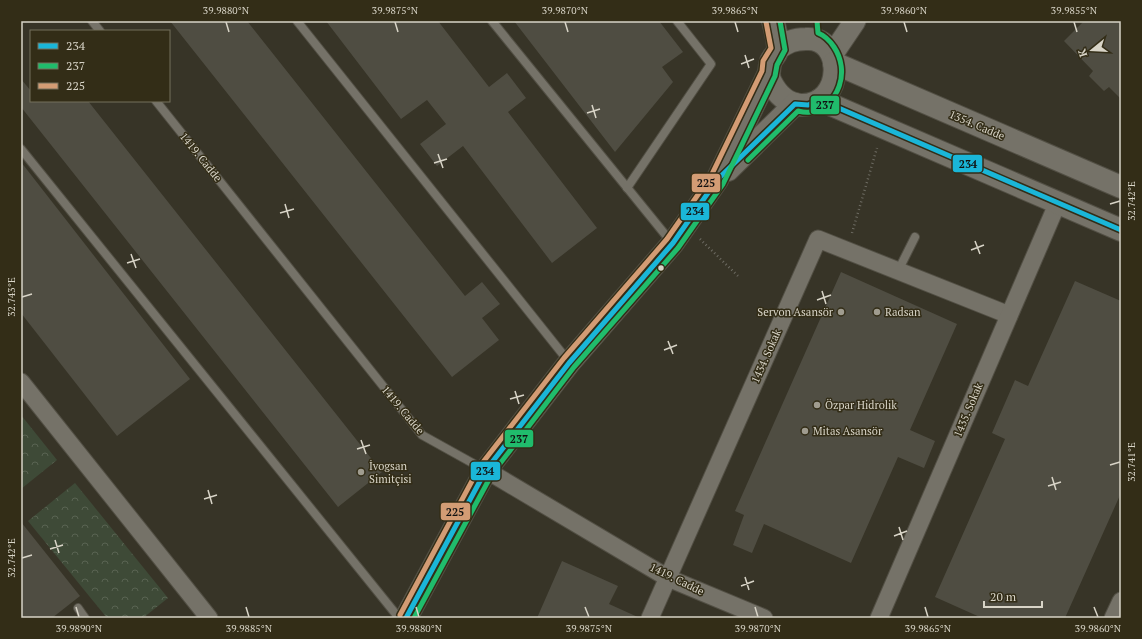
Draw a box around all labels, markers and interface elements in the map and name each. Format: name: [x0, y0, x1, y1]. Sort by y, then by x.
text: 39.9880°N: [203, 4, 250, 17]
text: 39.9875°N: [372, 4, 419, 17]
text: 39.9870°N: [542, 4, 589, 17]
text: 39.9865°N: [712, 4, 759, 17]
text: 39.9860°N: [881, 4, 928, 17]
text: 39.9855°N: [1051, 4, 1098, 17]
legend: [30, 30, 170, 102]
north arrow: [1072, 30, 1112, 70]
text: 234: [66, 38, 86, 53]
text: K: [1075, 47, 1090, 59]
text: 237: [66, 58, 85, 73]
text: 225: [66, 78, 85, 93]
line badge: 237: [810, 95, 840, 115]
text: 237: [816, 98, 834, 112]
street label: 1354. Cadde: [947, 107, 1007, 143]
street label: 1419. Cadde: [177, 130, 225, 185]
line badge: 234: [952, 154, 983, 173]
text: 234: [959, 157, 978, 171]
line badge: 225: [691, 173, 721, 193]
text: 225: [697, 176, 715, 190]
text: 32.742°E: [1125, 181, 1138, 221]
line badge: 234: [680, 202, 710, 221]
text: 234: [686, 204, 705, 218]
unlabelled marker: [656, 263, 666, 273]
text: 32.743°E: [5, 277, 18, 317]
place label: Servon Asansör: [757, 305, 834, 319]
place label: Radsan: [885, 305, 921, 319]
marker: Servon Asansör: [836, 307, 846, 317]
marker: Radsan: [872, 307, 882, 317]
street label: 1434. Sokak: [748, 327, 784, 385]
street label: 1435. Sokak: [950, 380, 986, 439]
street label: 1419. Cadde: [379, 383, 428, 438]
place label: Özpar Hidrolik: [825, 398, 897, 412]
marker: Özpar Hidrolik: [812, 400, 822, 410]
place label: Mitas Asansör: [813, 424, 883, 438]
marker: Mitas Asansör: [800, 426, 810, 436]
line badge: 237: [504, 429, 534, 448]
text: 237: [510, 432, 528, 446]
text: 32.741°E: [1125, 442, 1138, 482]
place label: İvogsan Simitçisi: [369, 459, 412, 486]
line badge: 234: [470, 461, 501, 481]
text: 234: [476, 464, 495, 478]
marker: İvogsan Simitçisi: [356, 467, 366, 477]
line badge: 225: [440, 502, 471, 521]
text: 225: [446, 505, 464, 519]
text: 32.742°E: [5, 538, 18, 578]
street label: 1419. Cadde: [647, 560, 707, 598]
scale bar: [984, 583, 1042, 609]
text: 20 m: [990, 589, 1017, 604]
text: 39.9890°N: [56, 622, 103, 635]
text: 39.9885°N: [226, 622, 273, 635]
text: 39.9880°N: [396, 622, 443, 635]
text: 39.9875°N: [566, 622, 613, 635]
text: 39.9870°N: [735, 622, 782, 635]
text: 39.9865°N: [905, 622, 952, 635]
text: 39.9860°N: [1075, 622, 1122, 635]

